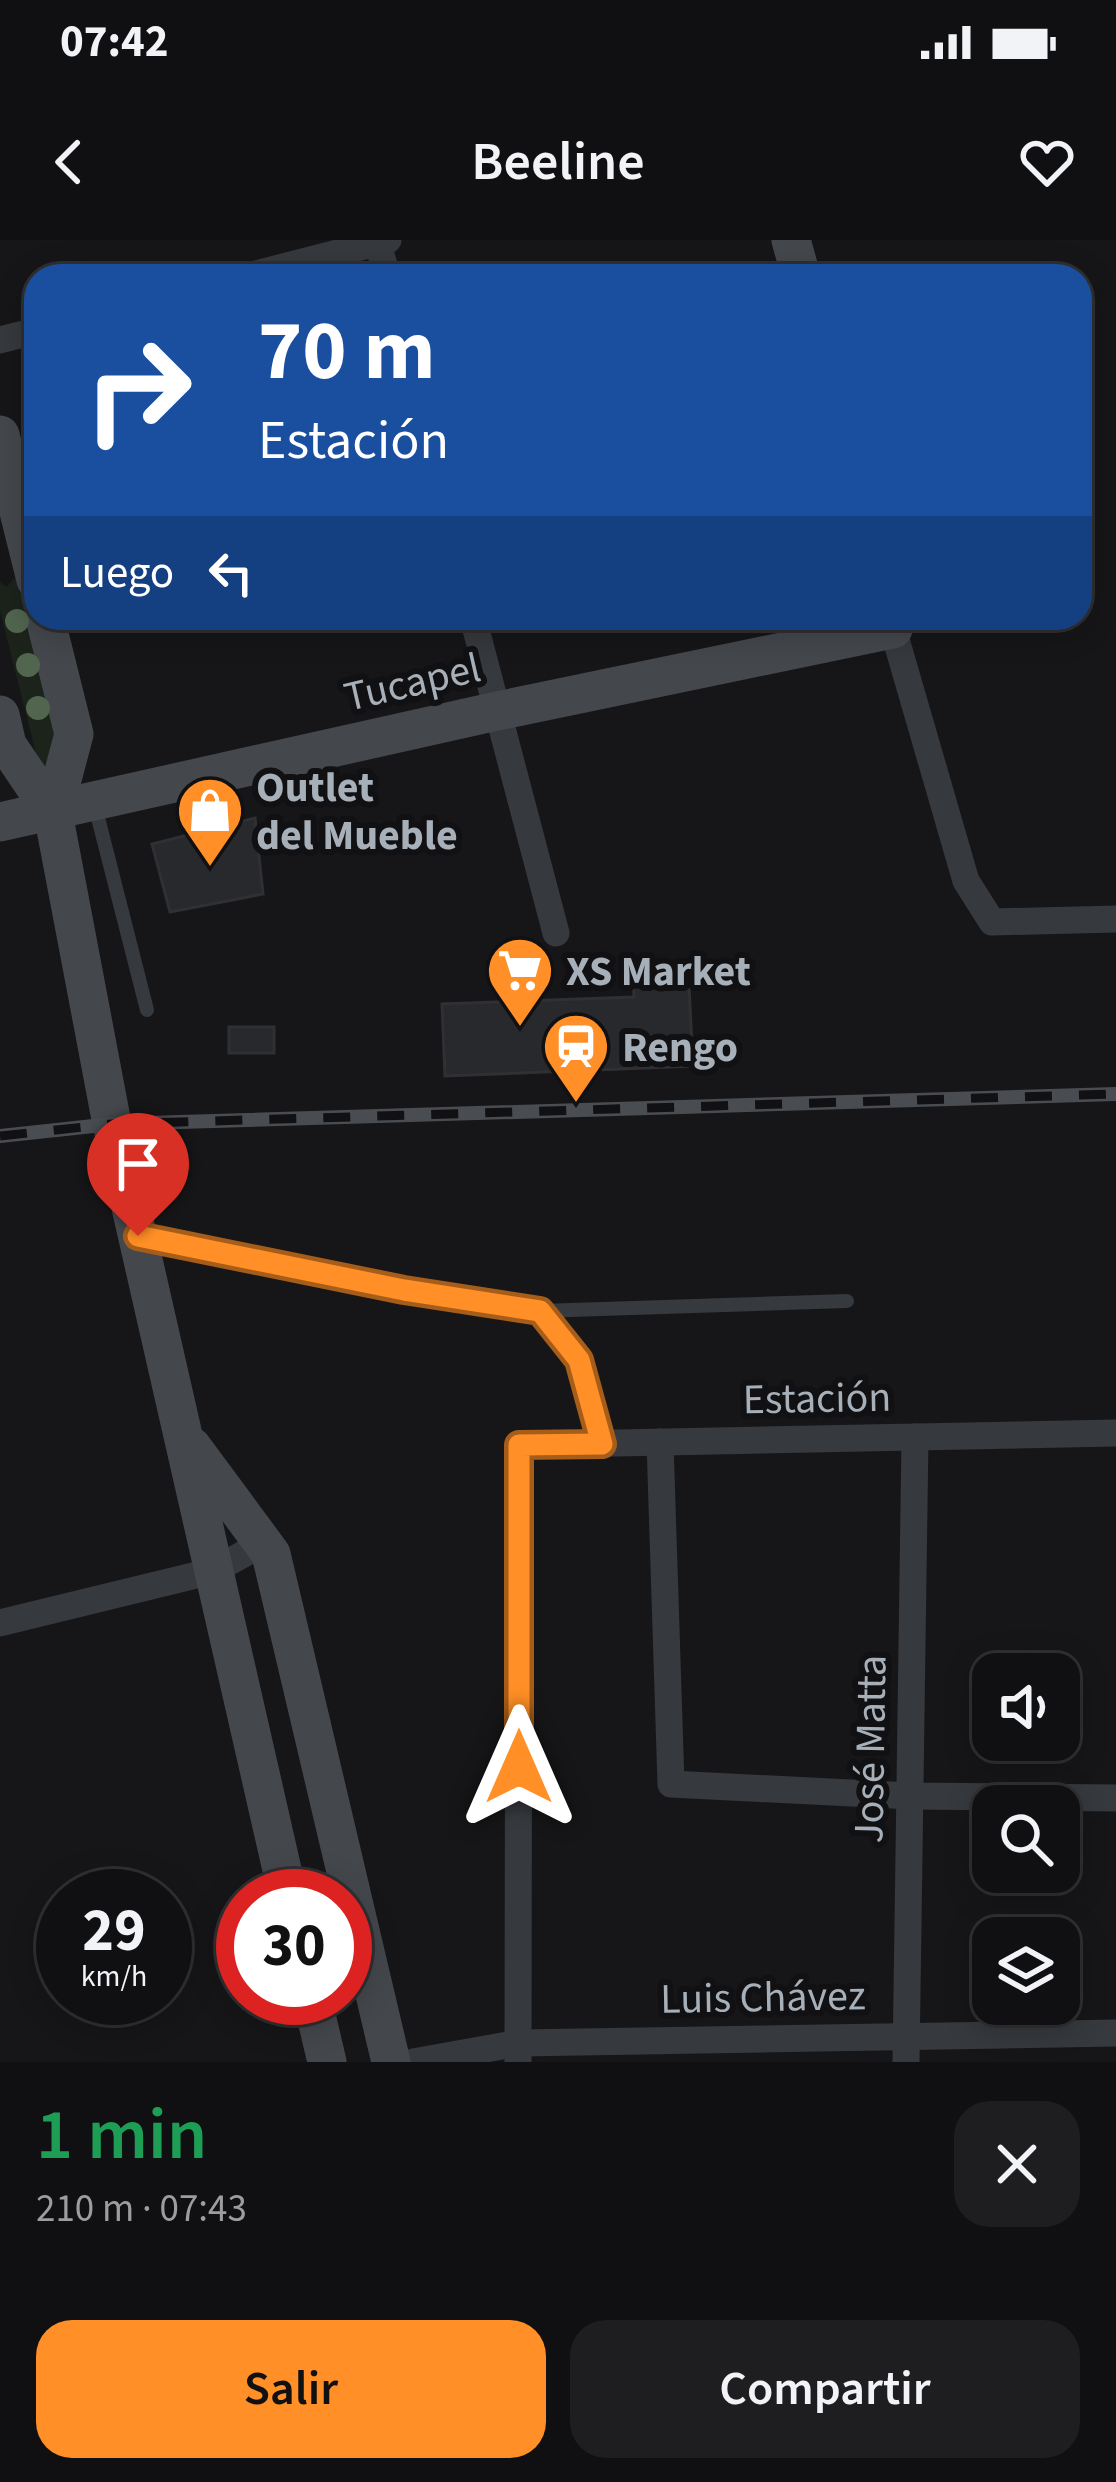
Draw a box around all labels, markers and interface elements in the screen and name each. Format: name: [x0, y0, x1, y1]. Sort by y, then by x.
text: 07:42: [60, 10, 169, 74]
text: Beeline: [471, 124, 645, 201]
icon: back: [36, 129, 102, 195]
icon: heart: [1014, 129, 1080, 195]
text: 70 m: [258, 292, 436, 412]
icon: right: [60, 312, 216, 468]
text: Estación: [258, 403, 449, 480]
icon: left: [198, 540, 264, 606]
text: Luego: [60, 541, 174, 605]
street label: Tucapel: [338, 638, 487, 728]
place label: Outlet del Mueble: [256, 758, 458, 866]
shop icon: Outlet del Mueble: [175, 775, 245, 869]
supermarket icon: XS Market: [485, 935, 555, 1029]
place label: XS Market: [566, 942, 751, 1002]
station icon: Rengo: [541, 1011, 611, 1105]
place label: Rengo: [622, 1018, 738, 1078]
pin: [87, 1113, 189, 1236]
icon: arrive: [105, 1131, 171, 1197]
street label: Estación: [742, 1368, 892, 1430]
map controls: [972, 1653, 1080, 2025]
button: sound: [972, 1653, 1080, 1761]
street label: José Matta: [839, 1654, 903, 1844]
position arrow: [456, 1704, 582, 1830]
button: search: [972, 1785, 1080, 1893]
speed limit sign: 30: [216, 1869, 372, 2025]
text: 29: [82, 1889, 146, 1974]
button: layers: [972, 1917, 1080, 2025]
text: km/h: [81, 1955, 147, 1998]
street label: Luis Chávez: [660, 1966, 866, 2030]
text: 1 min: [36, 2084, 207, 2187]
button: close: [954, 2101, 1080, 2227]
text: 210 m · 07:43: [36, 2181, 247, 2237]
button: Salir: [36, 2320, 546, 2458]
button: Compartir: [570, 2320, 1080, 2458]

